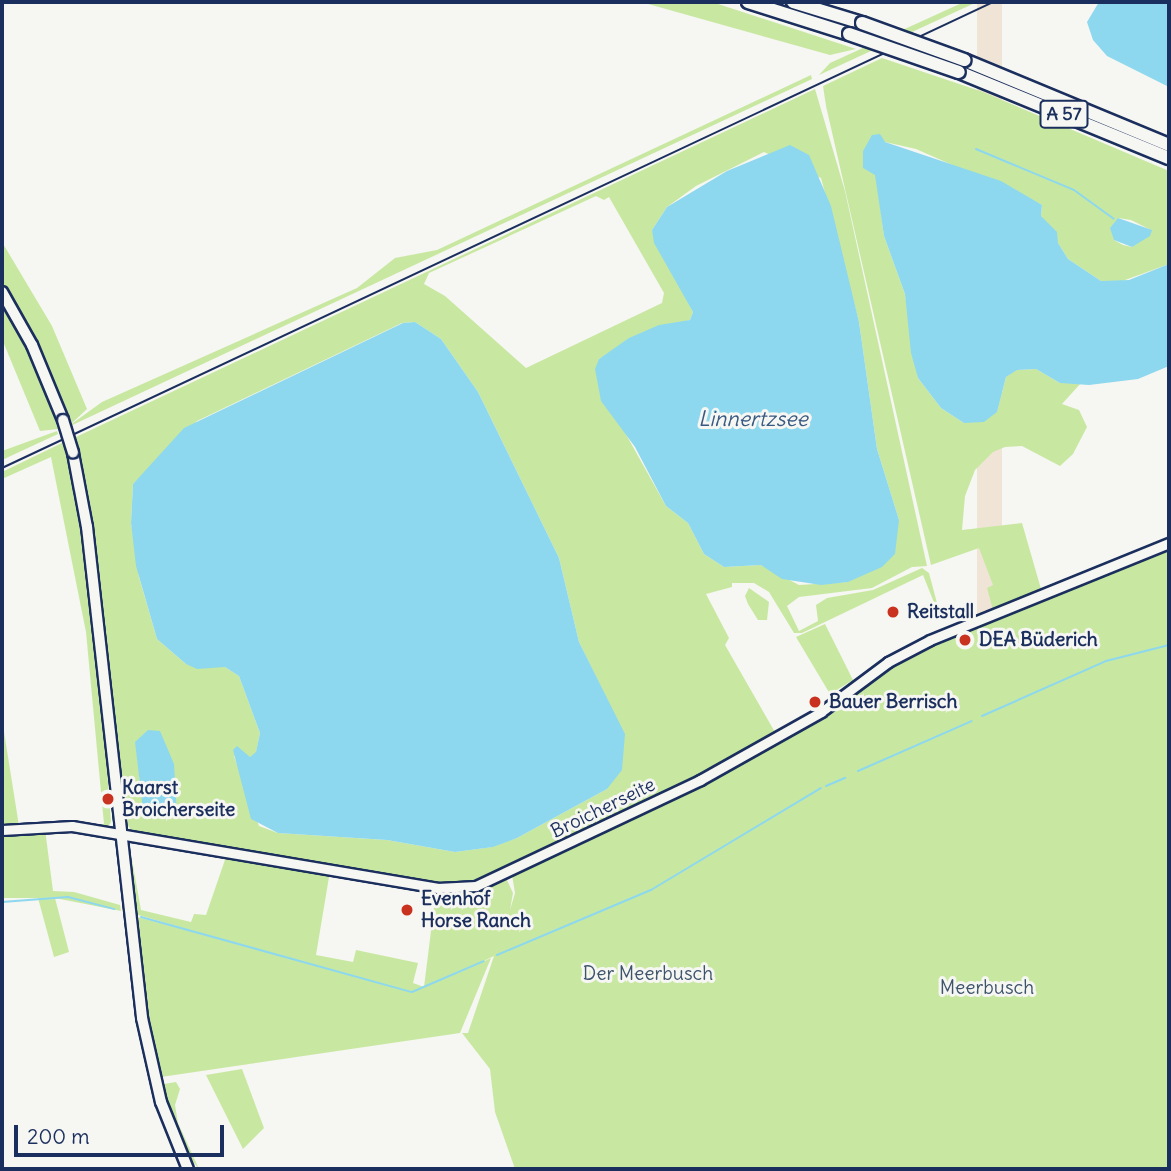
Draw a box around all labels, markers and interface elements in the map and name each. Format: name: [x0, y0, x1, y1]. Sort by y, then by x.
road number: A 57: [1038, 100, 1090, 128]
water label: Linnertzsee: [698, 406, 808, 432]
place label: Reitstall: [907, 601, 974, 623]
marker: Reitstall: [885, 604, 901, 620]
place label: DEA Büderich: [979, 629, 1098, 651]
marker: DEA Büderich: [957, 632, 973, 648]
place label: Bauer Berrisch: [829, 691, 957, 713]
marker: Bauer Berrisch: [807, 694, 823, 710]
street label: Broicherseite: [547, 773, 659, 843]
place label: Kaarst Broicherseite: [122, 777, 235, 821]
marker: Kaarst Broicherseite: [100, 791, 116, 807]
place label: Evenhof Horse Ranch: [421, 888, 531, 932]
marker: Evenhof Horse Ranch: [399, 902, 415, 918]
park label: Der Meerbusch: [583, 963, 713, 985]
park label: Meerbusch: [940, 977, 1034, 999]
scale bar: [18, 1112, 228, 1156]
text: 200 m: [27, 1123, 90, 1150]

